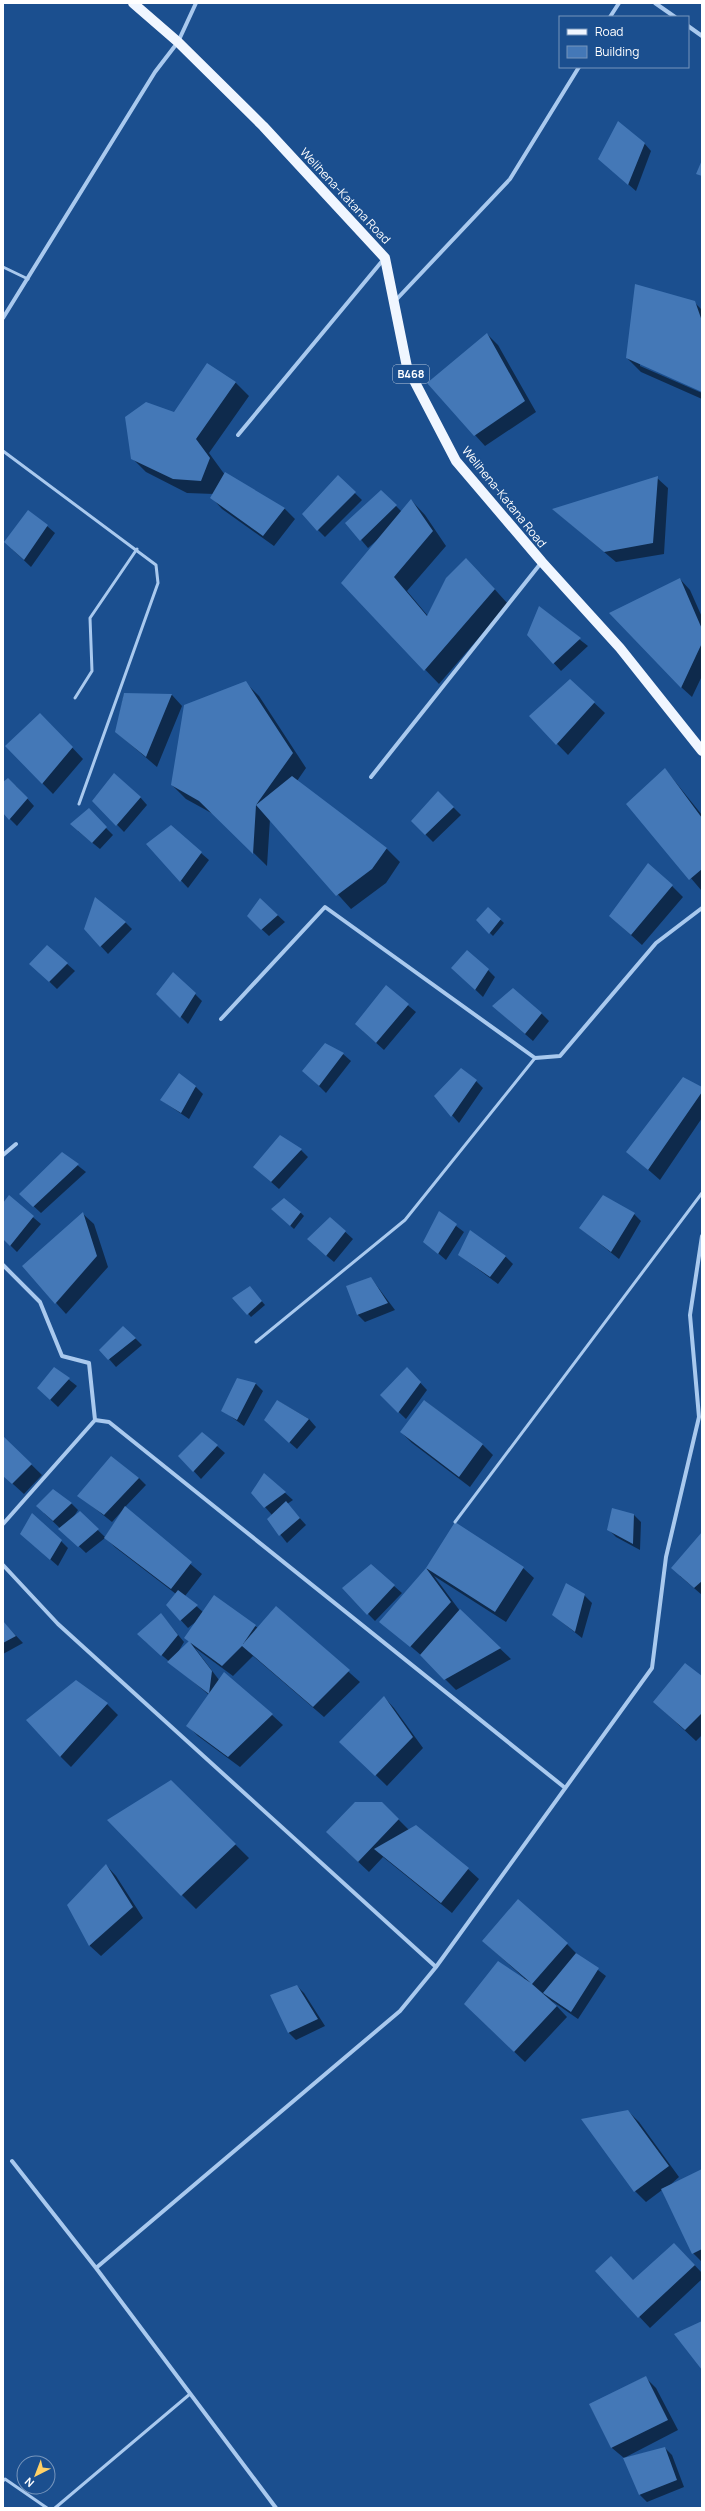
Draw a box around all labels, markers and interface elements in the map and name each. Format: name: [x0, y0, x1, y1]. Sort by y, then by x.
legend: [559, 16, 689, 68]
text: Road: [595, 23, 623, 40]
text: Building: [595, 43, 639, 60]
street label: Welihena-Katana Road: [296, 144, 394, 247]
road number: B468: [393, 365, 429, 383]
street label: Welihena-Katana Road: [458, 442, 551, 551]
north arrow: [16, 2455, 56, 2495]
text: N: [21, 2475, 37, 2491]

